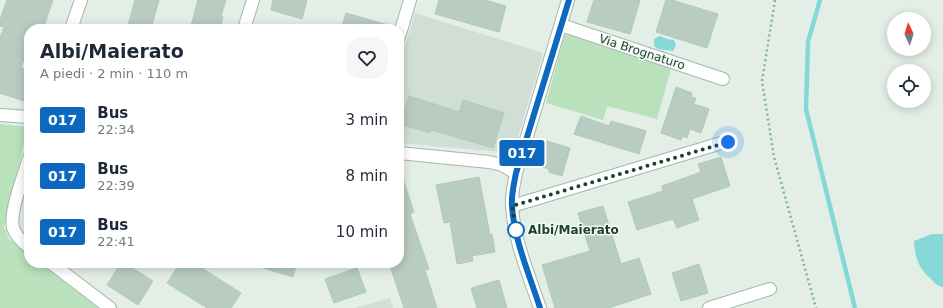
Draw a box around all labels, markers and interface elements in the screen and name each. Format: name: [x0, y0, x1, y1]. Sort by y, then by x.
north arrow: [887, 12, 931, 56]
map controls: [887, 12, 931, 108]
street label: Via Brognaturo: [597, 31, 687, 73]
button: heart: [346, 37, 388, 79]
text: Albi/Maierato: [40, 40, 184, 62]
button: locate: [887, 64, 931, 108]
text: A piedi · 2 min · 110 m: [40, 66, 188, 81]
text: Bus: [97, 104, 128, 122]
text: 3 min: [345, 111, 388, 129]
text: 017: [48, 112, 77, 128]
text: 22:34: [97, 122, 135, 137]
your location: [718, 132, 738, 152]
line badge: 017: [499, 140, 545, 166]
text: 017: [507, 145, 537, 161]
text: Bus: [97, 160, 128, 178]
text: 8 min: [345, 167, 388, 185]
text: 017: [48, 168, 77, 184]
text: 22:39: [97, 178, 135, 193]
text: Bus: [97, 216, 128, 234]
marker: Albi/Maierato: [507, 221, 525, 239]
text: 10 min: [336, 223, 388, 241]
place label: Albi/Maierato: [528, 223, 619, 237]
text: 017: [48, 224, 77, 240]
text: 22:41: [97, 234, 135, 249]

